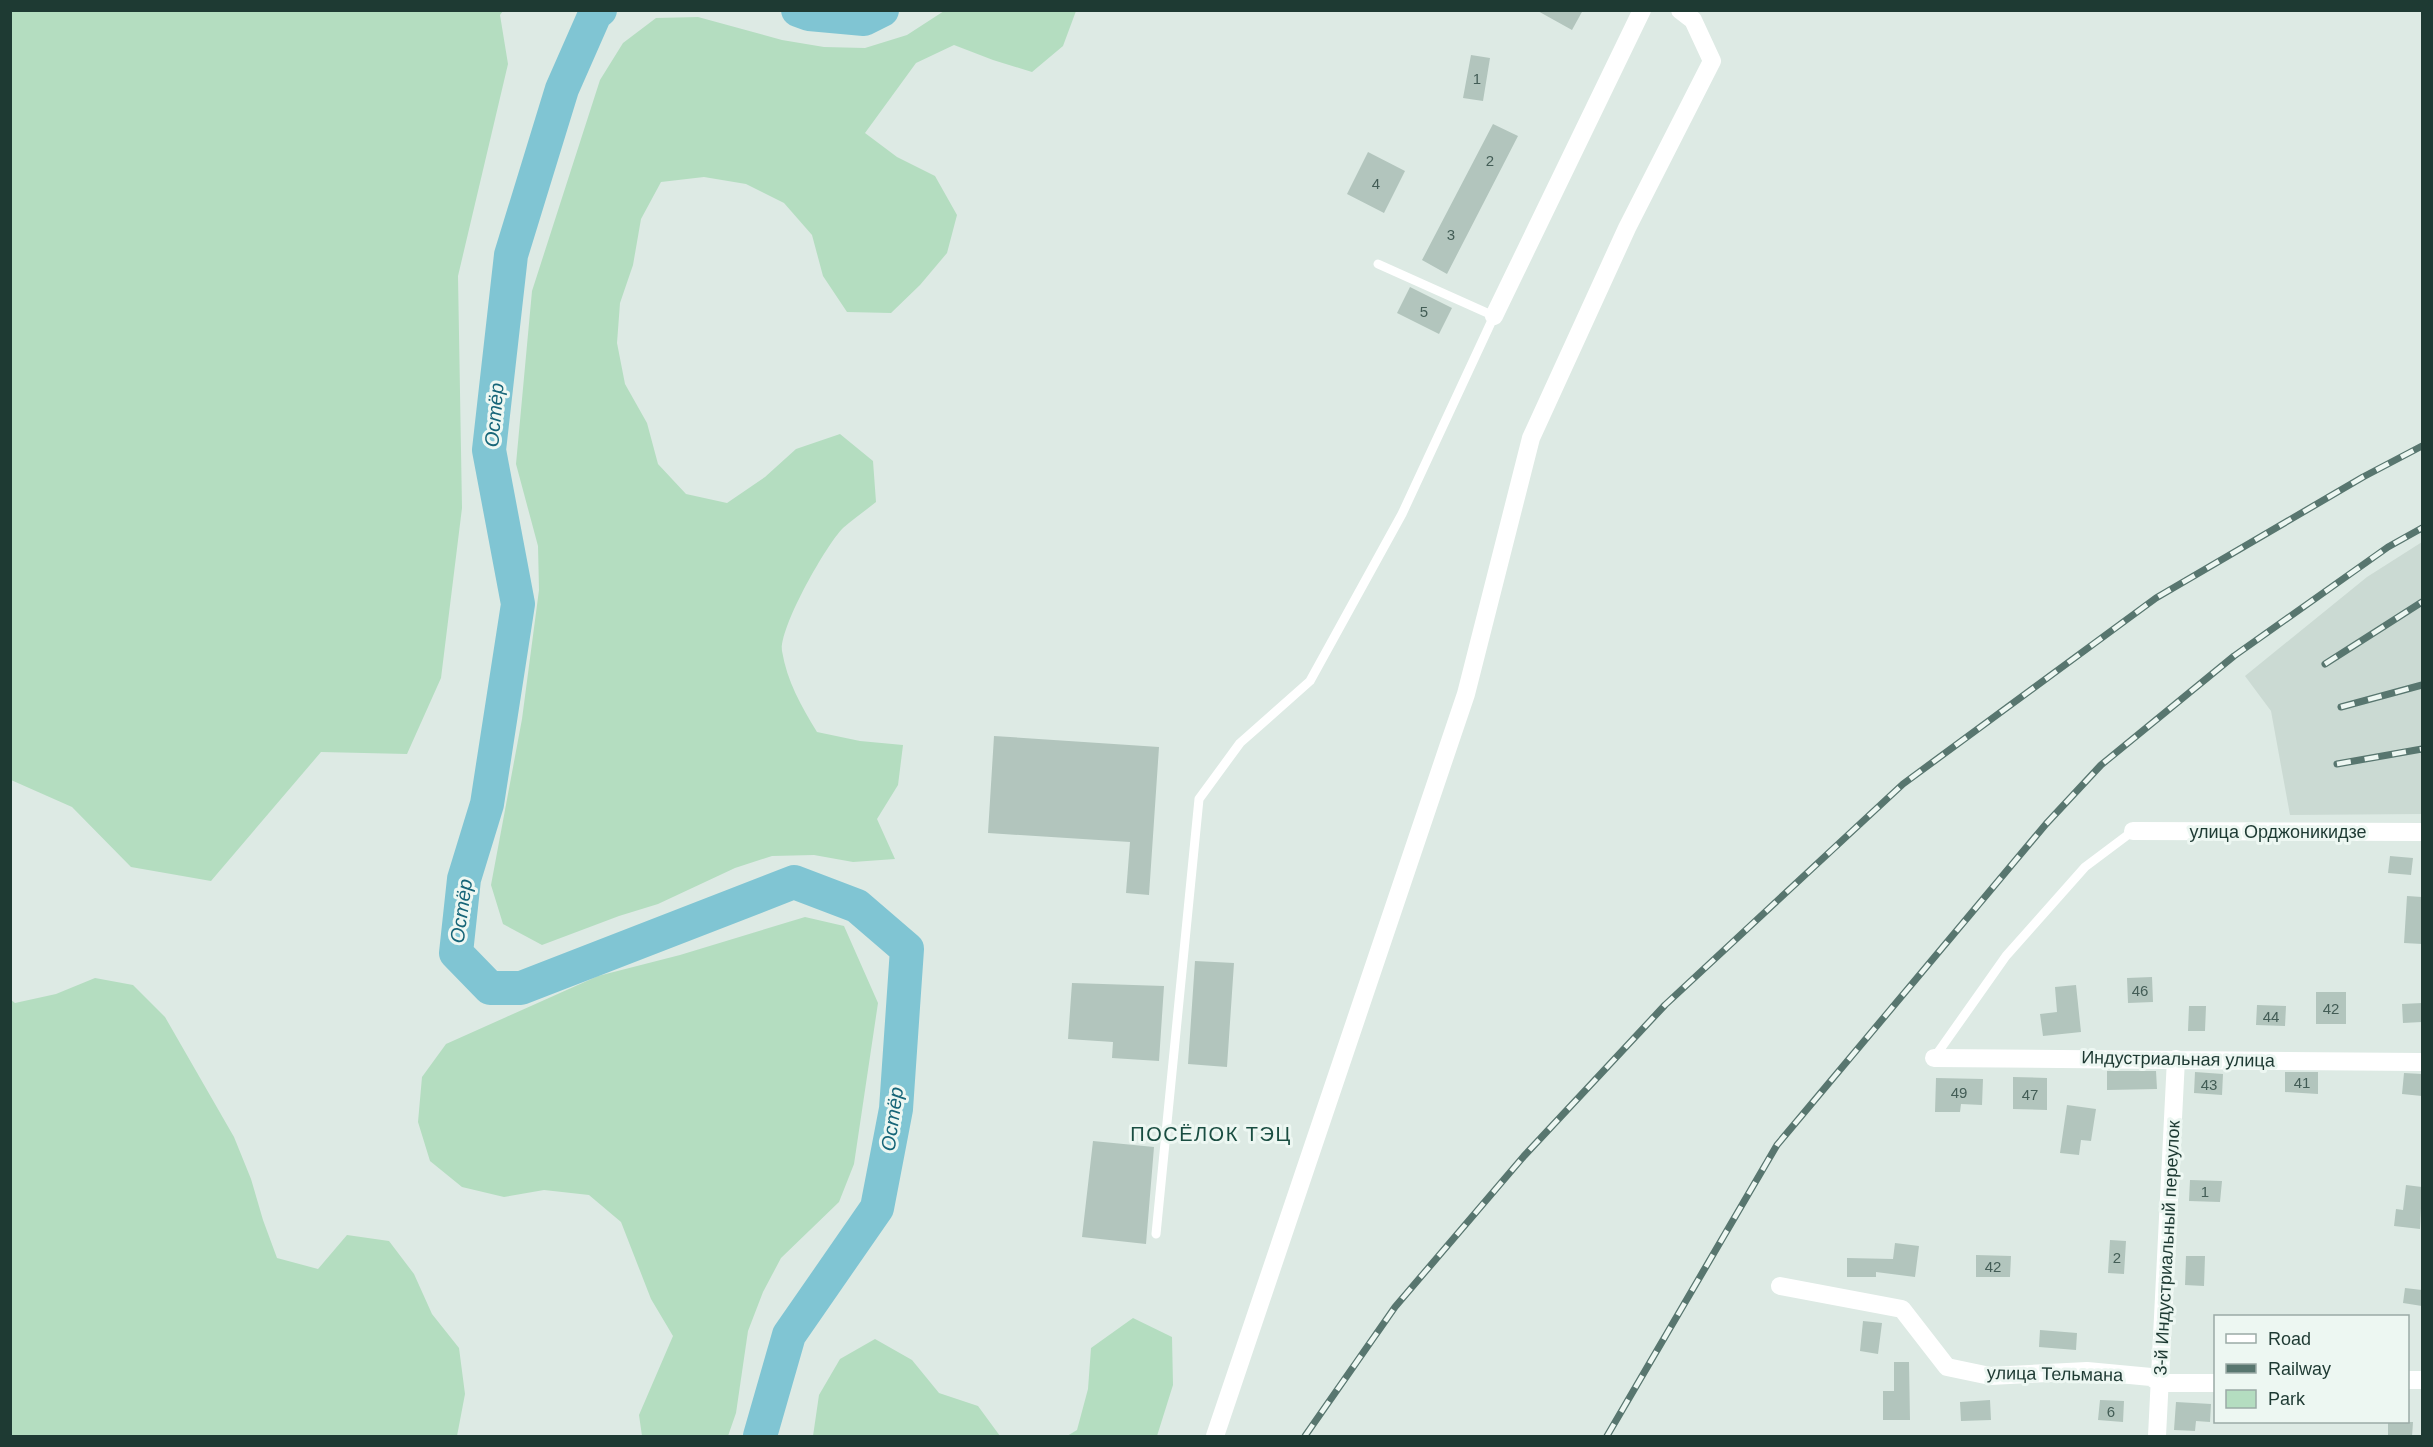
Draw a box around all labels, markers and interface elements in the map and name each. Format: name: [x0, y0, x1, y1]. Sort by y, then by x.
house number: 1: [1473, 70, 1481, 87]
house number: 2: [1486, 152, 1494, 169]
house number: 4: [1372, 175, 1380, 192]
house number: 3: [1447, 226, 1455, 243]
house number: 5: [1420, 303, 1428, 320]
water label: Остёр: [480, 382, 508, 448]
street label: улица Орджоникидзе: [2189, 822, 2367, 842]
water label: Остёр: [446, 878, 476, 944]
house number: 46: [2132, 982, 2148, 999]
house number: 42: [2323, 1000, 2339, 1017]
house number: 44: [2263, 1008, 2279, 1025]
street label: Индустриальная улица: [2081, 1047, 2276, 1071]
house number: 41: [2294, 1074, 2310, 1091]
house number: 43: [2201, 1076, 2217, 1093]
house number: 49: [1951, 1084, 1967, 1101]
water label: Остёр: [877, 1086, 907, 1152]
house number: 47: [2022, 1086, 2038, 1103]
street label: 3-й Индустриальный переулок: [2150, 1120, 2184, 1376]
district label: ПОСЁЛОК ТЭЦ: [1130, 1123, 1292, 1145]
house number: 1: [2201, 1183, 2209, 1200]
house number: 2: [2113, 1249, 2121, 1266]
house number: 42: [1985, 1258, 2001, 1275]
legend: [2214, 1315, 2409, 1423]
text: Road: [2268, 1329, 2311, 1349]
text: Railway: [2268, 1359, 2331, 1379]
street label: улица Тельмана: [1987, 1363, 2124, 1385]
text: Park: [2268, 1389, 2306, 1409]
house number: 6: [2107, 1403, 2115, 1420]

